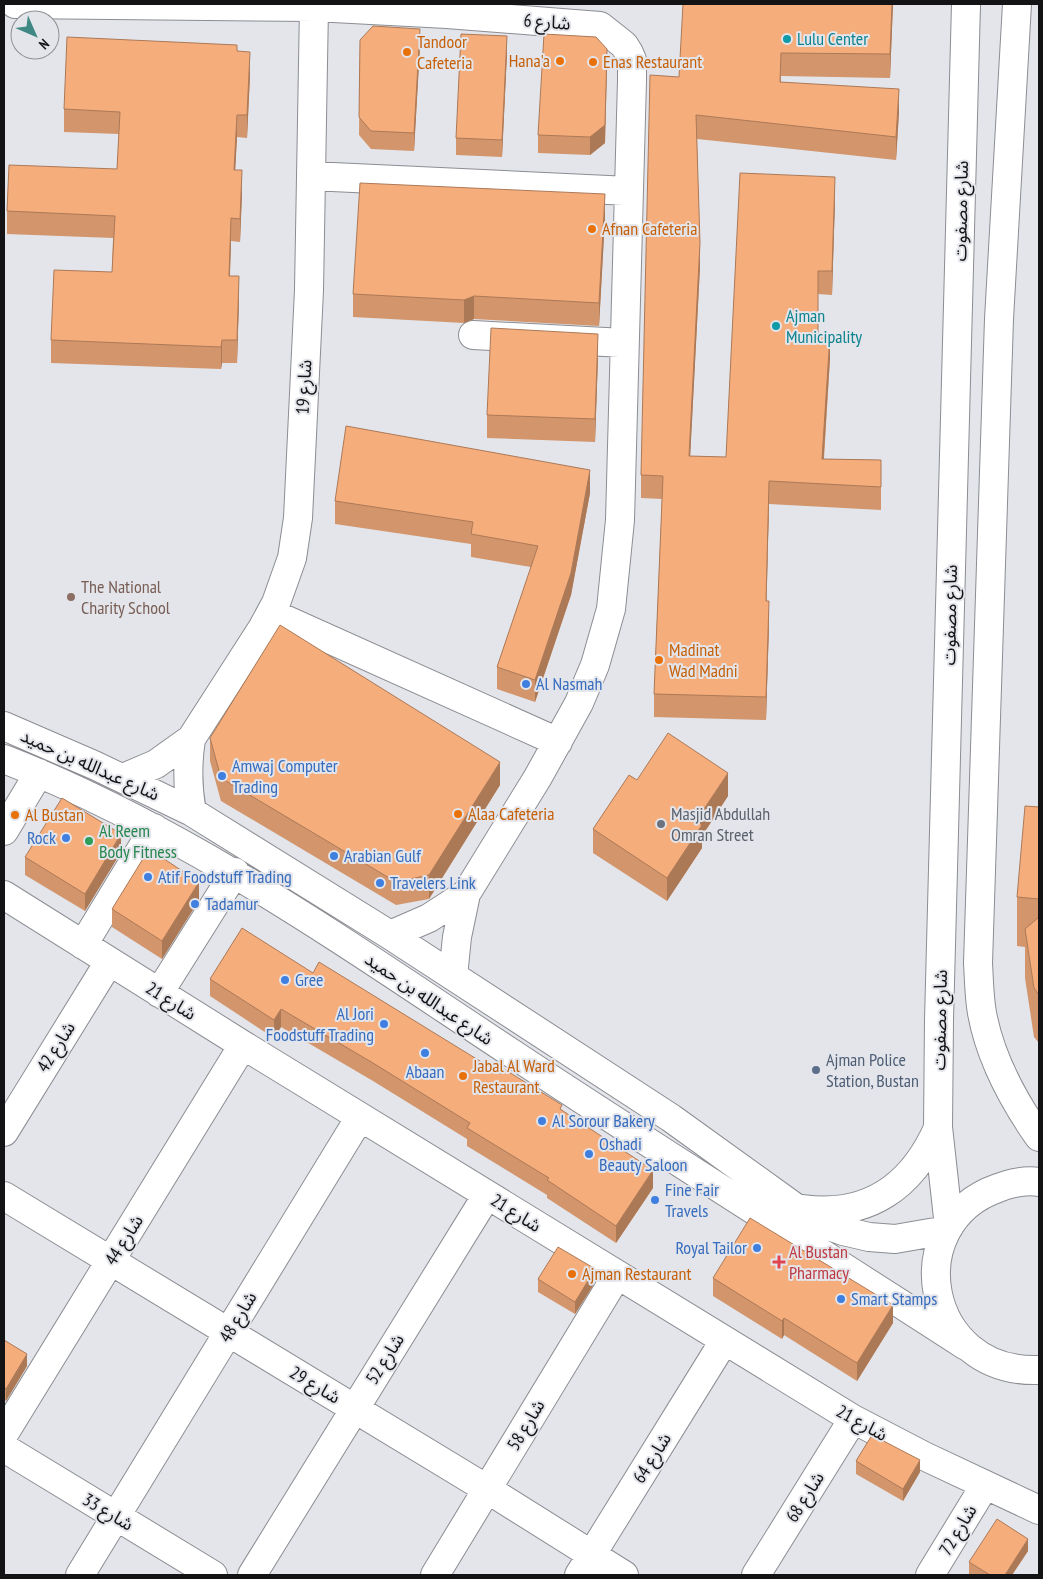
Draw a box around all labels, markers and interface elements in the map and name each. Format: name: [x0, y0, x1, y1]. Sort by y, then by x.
street label: شارع 6: [523, 8, 571, 38]
north arrow: [10, 10, 60, 60]
place label: Lulu Center: [797, 27, 868, 50]
place label: Tandoor Cafeteria: [417, 30, 472, 74]
marker: Lulu Center: [781, 33, 793, 45]
text: N: [35, 35, 53, 53]
marker: Tandoor Cafeteria: [401, 46, 413, 58]
place label: Hana'a: [509, 49, 550, 72]
place label: Enas Restaurant: [603, 50, 702, 73]
marker: Hana'a: [554, 55, 566, 67]
marker: Enas Restaurant: [587, 56, 599, 68]
street label: شارع مصفوت: [948, 160, 976, 262]
place label: Afnan Cafeteria: [602, 217, 697, 240]
marker: Afnan Cafeteria: [586, 223, 598, 235]
place label: Ajman Municipality: [786, 304, 862, 348]
marker: Ajman Municipality: [770, 320, 782, 332]
street label: شارع 19: [291, 359, 319, 415]
street label: شارع مصفوت: [937, 564, 965, 666]
place label: The National Charity School: [81, 575, 171, 619]
marker: The National Charity School: [65, 591, 77, 603]
place label: Madinat Wad Madni: [669, 638, 738, 682]
marker: Madinat Wad Madni: [653, 654, 665, 666]
place label: Al Nasmah: [536, 672, 602, 695]
marker: Al Nasmah: [520, 678, 532, 690]
street label: شارع عبدالله بن حميد: [16, 724, 163, 808]
place label: Amwaj Computer Trading: [232, 754, 338, 798]
marker: Amwaj Computer Trading: [216, 770, 228, 782]
place label: Alaa Cafeteria: [468, 802, 554, 825]
place label: Masjid Abdullah Omran Street: [671, 802, 770, 846]
place label: Al Bustan: [25, 803, 84, 826]
marker: Alaa Cafeteria: [452, 808, 464, 820]
marker: Al Bustan: [9, 809, 21, 821]
marker: Masjid Abdullah Omran Street: [655, 818, 667, 830]
place label: Al Reem Body Fitness: [99, 819, 177, 863]
place label: Rock: [27, 826, 56, 849]
marker: Rock: [60, 832, 72, 844]
marker: Al Reem Body Fitness: [83, 835, 95, 847]
place label: Arabian Gulf: [344, 844, 422, 867]
marker: Arabian Gulf: [328, 850, 340, 862]
place label: Atif Foodstuff Trading: [158, 865, 292, 888]
marker: Atif Foodstuff Trading: [142, 871, 154, 883]
place label: Travelers Link: [390, 871, 476, 894]
marker: Travelers Link: [374, 877, 386, 889]
place label: Tadamur: [205, 892, 258, 915]
marker: Tadamur: [189, 898, 201, 910]
street label: شارع عبدالله بن حميد: [359, 947, 498, 1052]
place label: Gree: [295, 968, 324, 991]
street label: شارع مصفوت: [927, 969, 955, 1071]
marker: Gree: [279, 974, 291, 986]
street label: شارع 21: [140, 976, 201, 1027]
place label: Al Jori Foodstuff Trading: [266, 1002, 374, 1046]
street label: شارع 42: [31, 1017, 82, 1078]
marker: Al Jori Foodstuff Trading: [378, 1018, 390, 1030]
marker: Abaan: [419, 1047, 431, 1059]
place label: Ajman Police Station, Bustan: [826, 1048, 919, 1092]
place label: Jabal Al Ward Restaurant: [472, 1054, 555, 1098]
place label: Abaan: [406, 1060, 444, 1083]
marker: Ajman Police Station, Bustan: [810, 1064, 822, 1076]
marker: Jabal Al Ward Restaurant: [457, 1070, 469, 1082]
place label: Al Sorour Bakery: [552, 1109, 655, 1132]
marker: Al Sorour Bakery: [536, 1115, 548, 1127]
place label: Oshadi Beauty Saloon: [599, 1132, 687, 1176]
marker: Oshadi Beauty Saloon: [583, 1148, 595, 1160]
place label: Fine Fair Travels: [665, 1178, 719, 1222]
street label: شارع 21: [485, 1188, 546, 1239]
marker: Fine Fair Travels: [649, 1194, 661, 1206]
street label: شارع 44: [99, 1210, 150, 1271]
place label: Royal Tailor: [675, 1236, 747, 1259]
place label: Al Bustan Pharmacy: [789, 1240, 849, 1284]
marker: Royal Tailor: [751, 1242, 763, 1254]
marker: Al Bustan Pharmacy: [773, 1256, 785, 1268]
place label: Ajman Restaurant: [582, 1262, 691, 1285]
marker: Ajman Restaurant: [566, 1268, 578, 1280]
street label: شارع 48: [214, 1287, 264, 1348]
place label: Smart Stamps: [851, 1287, 937, 1310]
marker: Smart Stamps: [835, 1293, 847, 1305]
street label: شارع 52: [360, 1329, 411, 1390]
street label: شارع 29: [284, 1361, 345, 1411]
street label: شارع 58: [502, 1395, 552, 1456]
street label: شارع 21: [831, 1399, 892, 1449]
street label: شارع 64: [627, 1428, 678, 1489]
street label: شارع 68: [780, 1467, 831, 1528]
street label: شارع 33: [77, 1488, 138, 1538]
street label: شارع 72: [934, 1500, 984, 1561]

